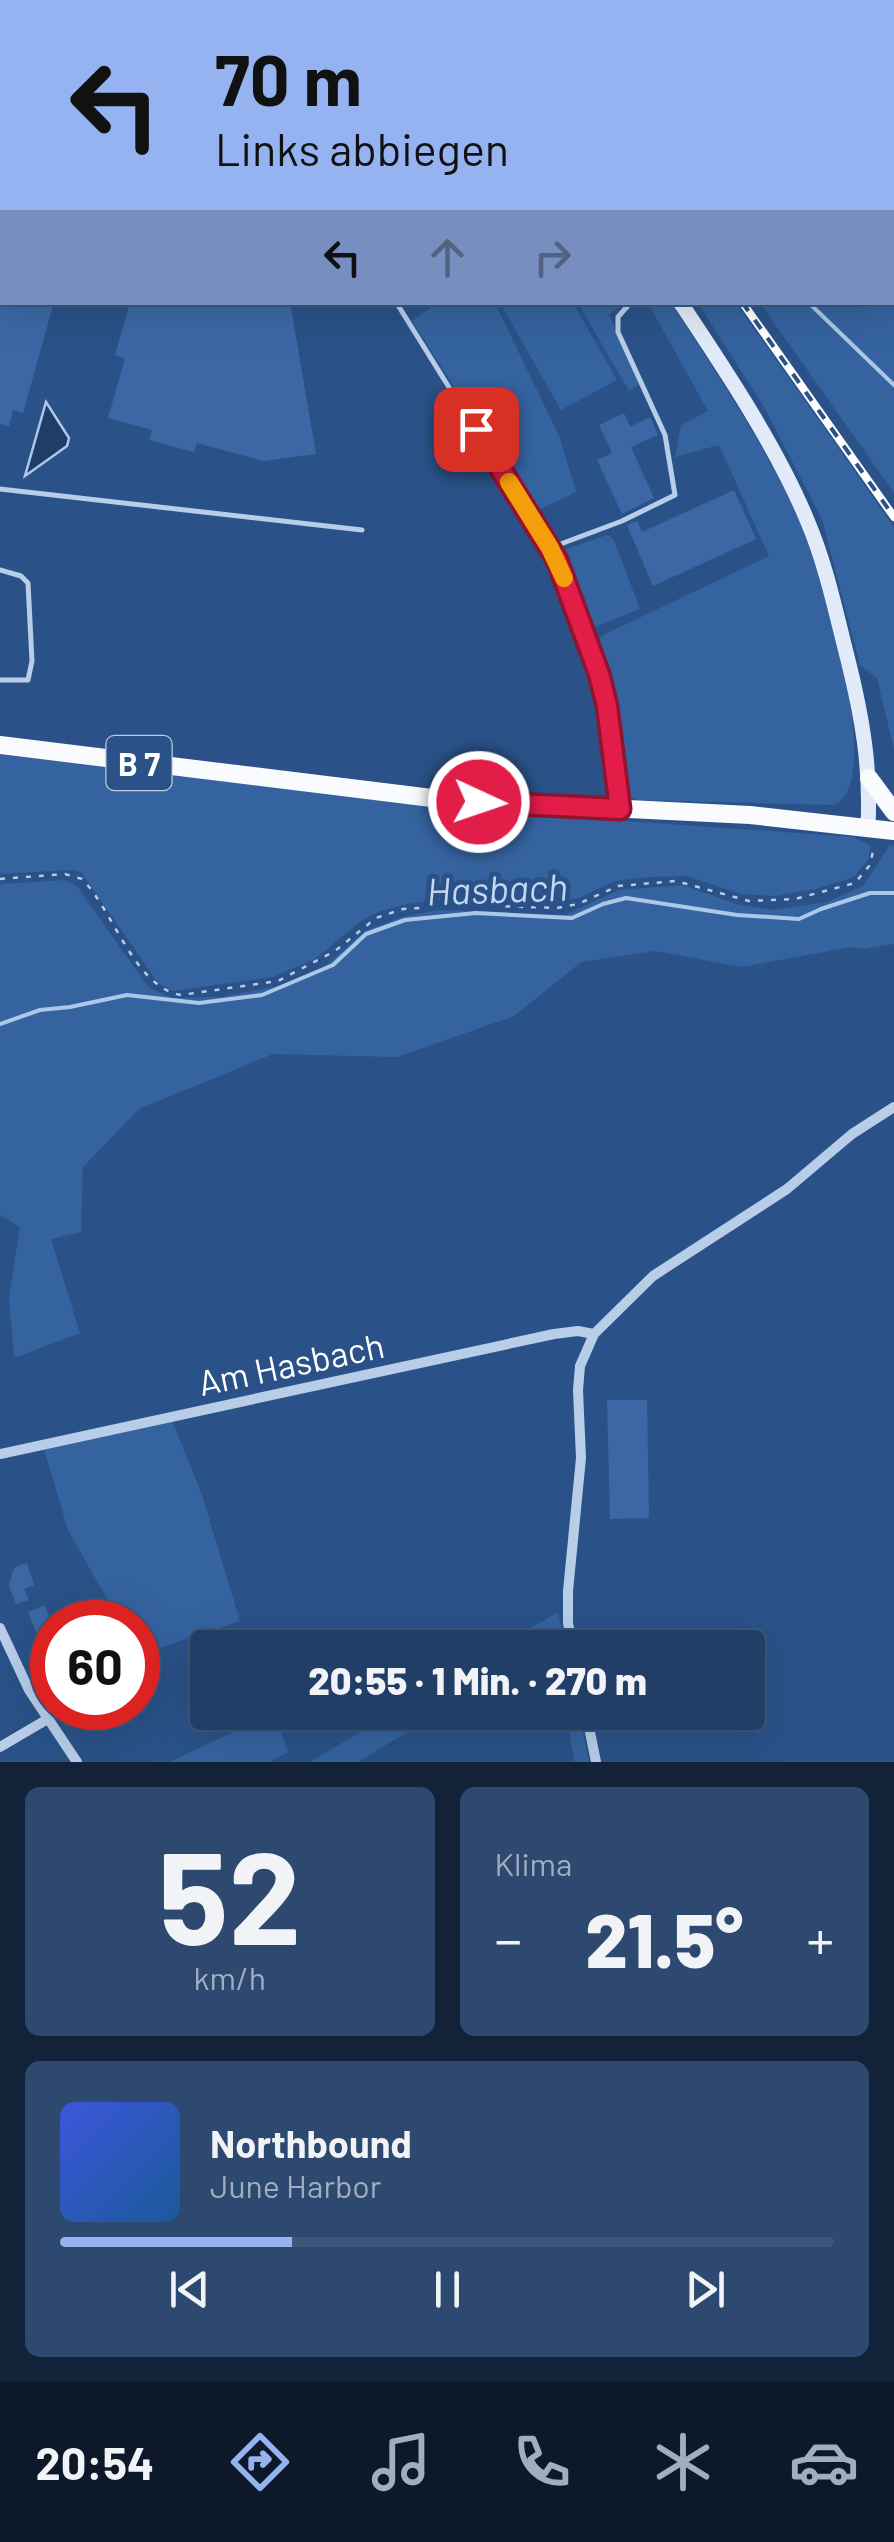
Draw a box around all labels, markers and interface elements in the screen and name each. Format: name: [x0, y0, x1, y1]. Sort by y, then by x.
text: 70 m: [215, 36, 362, 120]
icon: left: [50, 40, 180, 170]
text: Links abbiegen: [215, 121, 509, 175]
icon: left: [315, 230, 370, 285]
icon: ahead: [420, 230, 475, 285]
icon: right: [525, 230, 580, 285]
pin: [434, 387, 519, 472]
icon: arrive: [449, 402, 504, 457]
road number: B 7: [106, 736, 172, 790]
position arrow: [427, 750, 531, 854]
water label: Hasbach: [426, 863, 568, 913]
street label: Am Hasbach: [194, 1323, 388, 1403]
speed limit sign: 60: [30, 1600, 160, 1730]
text: 20:55 · 1 Min. · 270 m: [308, 1657, 647, 1703]
text: 52: [158, 1815, 301, 1971]
text: Klima: [495, 1844, 572, 1882]
text: 21.5°: [585, 1893, 743, 1983]
text: −: [495, 1905, 522, 1971]
text: +: [806, 1905, 834, 1971]
text: km/h: [194, 1958, 266, 1996]
text: Northbound: [210, 2120, 412, 2166]
text: June Harbor: [210, 2166, 381, 2204]
icon: previous: [162, 2262, 217, 2317]
icon: pause: [420, 2262, 475, 2317]
icon: next: [678, 2262, 733, 2317]
icon: directions: [225, 2427, 295, 2497]
icon: music: [366, 2427, 436, 2497]
icon: phone: [507, 2427, 577, 2497]
icon: climate: [648, 2427, 718, 2497]
icon: car: [789, 2427, 859, 2497]
text: 20:54: [35, 2435, 154, 2489]

